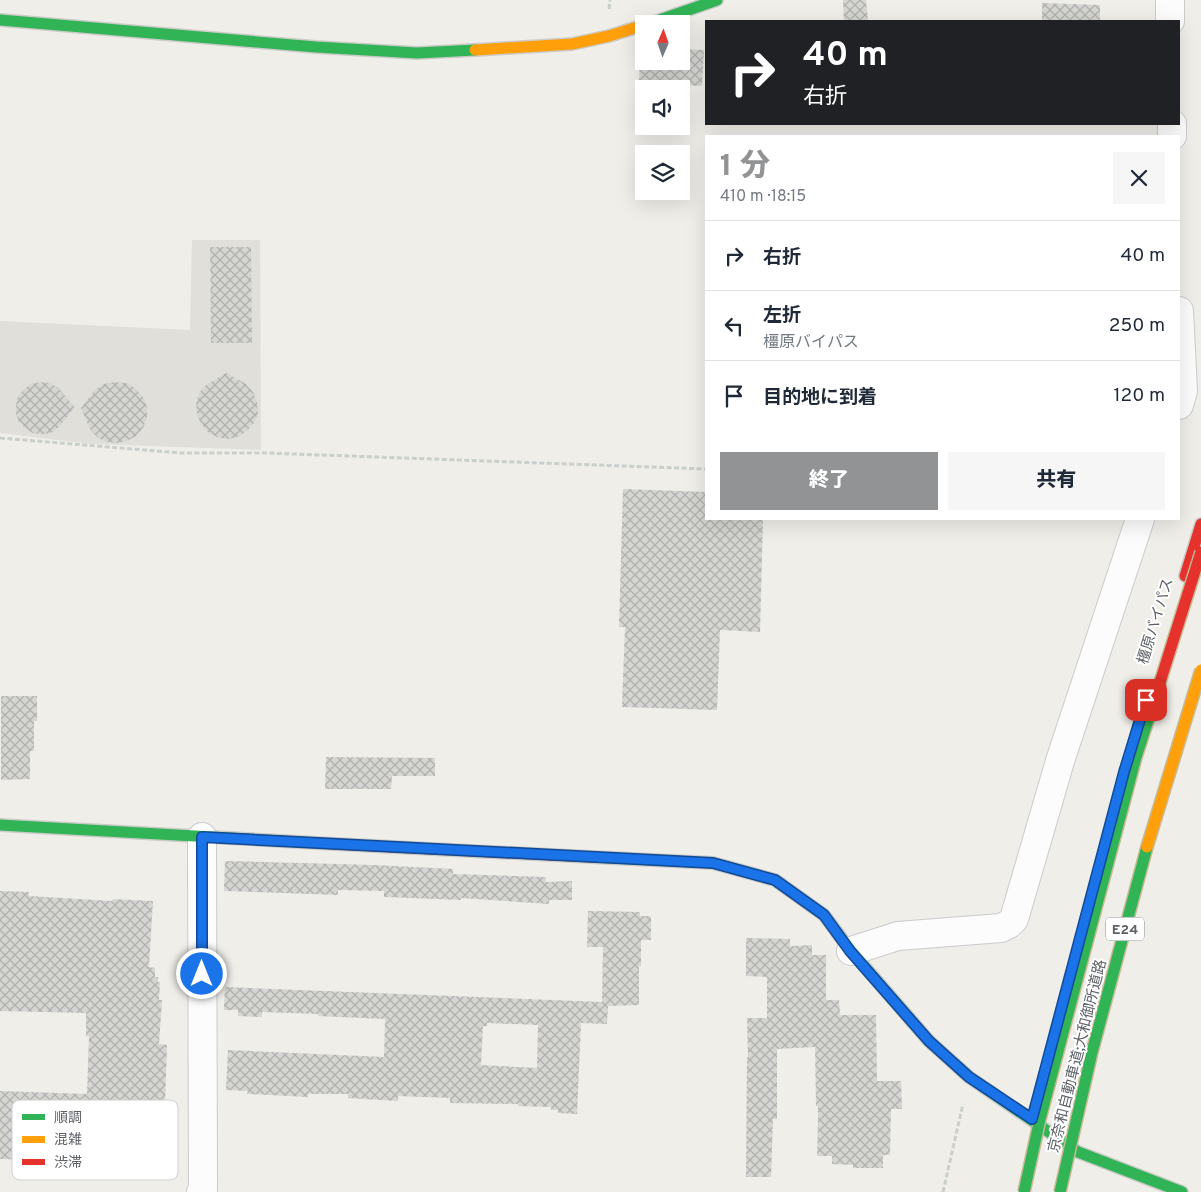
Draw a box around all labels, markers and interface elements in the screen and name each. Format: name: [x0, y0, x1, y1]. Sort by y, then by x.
north arrow: [635, 15, 690, 70]
map controls: [635, 15, 690, 200]
text: 40 m: [803, 34, 888, 78]
icon: right: [720, 40, 785, 105]
button: sound: [635, 80, 690, 135]
text: 右折: [803, 84, 847, 111]
button: layers: [635, 145, 690, 200]
text: 1 分: [720, 149, 770, 186]
button: close: [1113, 152, 1165, 204]
text: 410 m · 18:15: [720, 187, 806, 207]
icon: right: [720, 242, 748, 270]
text: 40 m: [1120, 244, 1165, 268]
text: 右折: [763, 246, 801, 270]
text: 左折: [763, 304, 801, 328]
icon: left: [720, 312, 748, 340]
text: 250 m: [1109, 314, 1165, 338]
text: 橿原バイパス: [763, 333, 859, 353]
icon: arrive: [720, 382, 748, 410]
text: 120 m: [1114, 384, 1165, 408]
text: 目的地に到着: [763, 386, 877, 410]
button: 終了: [720, 452, 938, 510]
button: 共有: [948, 452, 1165, 510]
street label: 橿原バイパス: [1134, 576, 1179, 667]
pin: [1125, 679, 1167, 721]
icon: arrive: [1132, 686, 1160, 714]
road number: E24: [1106, 918, 1144, 941]
position arrow: [175, 947, 227, 999]
street label: 京奈和自動車道;大和御所道路: [1045, 958, 1112, 1155]
legend: [12, 1100, 178, 1180]
text: 順調: [54, 1110, 82, 1127]
text: 混雑: [54, 1131, 82, 1149]
text: 渋滞: [54, 1155, 82, 1172]

